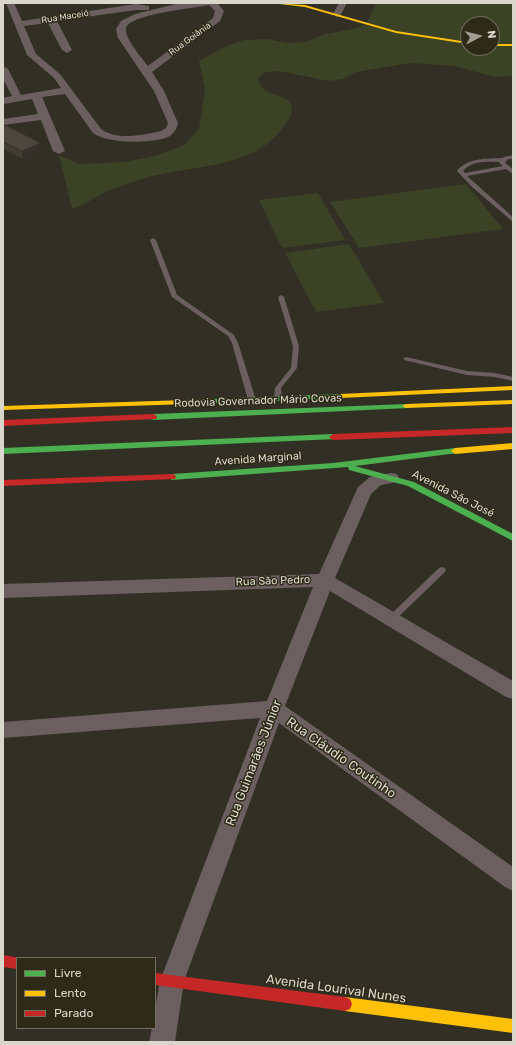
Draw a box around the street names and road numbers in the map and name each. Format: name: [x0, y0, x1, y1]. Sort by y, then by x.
street label: Rua Maceió: [40, 8, 90, 26]
street label: Rua Goiânia: [167, 20, 213, 58]
street label: Rodovia Governador Mário Covas: [174, 391, 342, 411]
street label: Avenida Marginal: [214, 449, 302, 469]
street label: Avenida São José: [410, 468, 496, 520]
street label: Rua São Pedro: [235, 573, 311, 589]
street label: Rua Guimarães Júnior: [223, 698, 285, 828]
street label: Rua Cláudio Coutinho: [283, 714, 399, 802]
street label: Avenida Lourival Nunes: [265, 971, 407, 1007]

